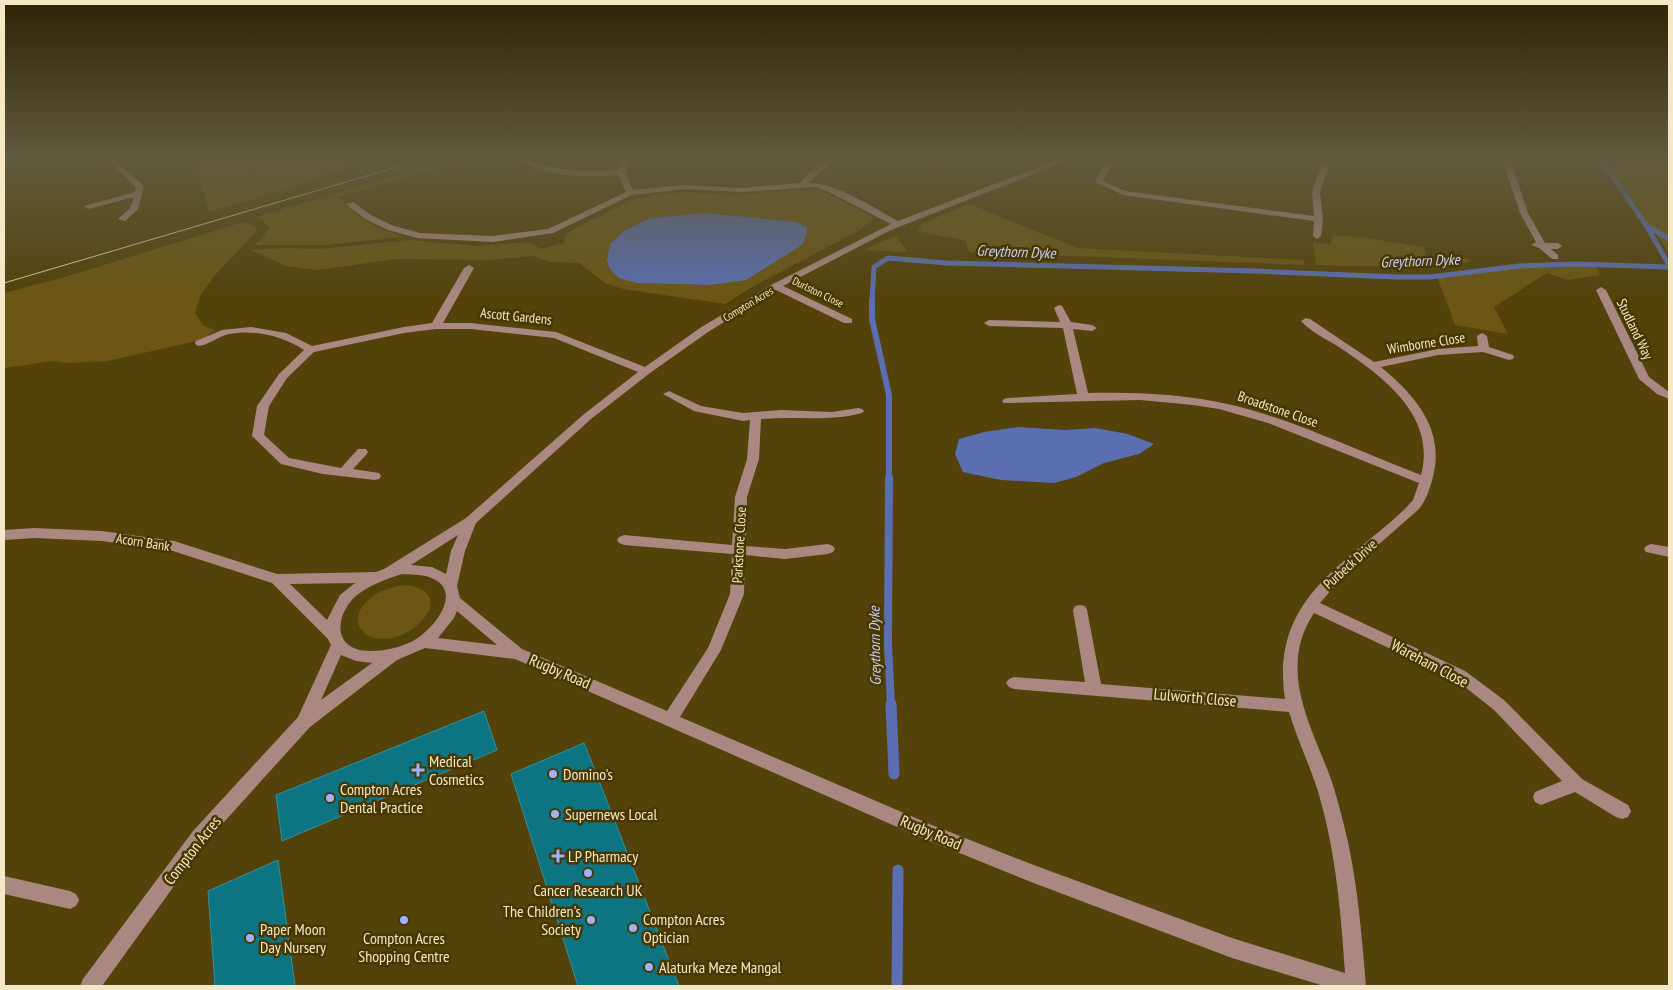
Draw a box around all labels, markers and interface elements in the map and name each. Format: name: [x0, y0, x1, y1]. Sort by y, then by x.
water label: Greythorn Dyke: [976, 241, 1057, 262]
water label: Greythorn Dyke: [1380, 250, 1461, 271]
street label: Durlston Close: [790, 274, 846, 311]
street label: Compton Acres: [720, 283, 776, 324]
street label: Studland Way: [1613, 296, 1658, 363]
street label: Ascott Gardens: [479, 303, 553, 329]
street label: Wimborne Close: [1386, 328, 1466, 358]
street label: Broadstone Close: [1235, 387, 1321, 431]
street label: Parkstone Close: [728, 506, 750, 584]
street label: Acorn Bank: [115, 529, 172, 555]
street label: Purbeck Drive: [1319, 535, 1381, 593]
water label: Greythorn Dyke: [864, 605, 885, 686]
street label: Wareham Close: [1388, 634, 1472, 692]
street label: Rugby Road: [526, 649, 594, 693]
street label: Lulworth Close: [1153, 683, 1237, 711]
place label: Medical Cosmetics: [429, 751, 484, 789]
marker: Medical Cosmetics: [411, 763, 425, 777]
place label: Domino's: [563, 764, 613, 784]
marker: Domino's: [547, 768, 559, 780]
place label: Compton Acres Dental Practice: [340, 779, 423, 817]
marker: Compton Acres Dental Practice: [324, 792, 336, 804]
place label: Supernews Local: [565, 804, 657, 824]
marker: Supernews Local: [549, 808, 561, 820]
street label: Rugby Road: [897, 810, 965, 854]
street label: Compton Acres: [159, 812, 225, 888]
place label: LP Pharmacy: [568, 846, 638, 866]
marker: LP Pharmacy: [552, 850, 564, 862]
marker: Cancer Research UK: [582, 867, 594, 879]
place label: Cancer Research UK: [533, 880, 643, 900]
place label: The Children's Society: [503, 901, 581, 939]
place label: Compton Acres Optician: [643, 909, 725, 947]
marker: Compton Acres Shopping Centre: [398, 914, 410, 926]
marker: The Children's Society: [585, 914, 597, 926]
place label: Paper Moon Day Nursery: [260, 919, 326, 957]
marker: Compton Acres Optician: [627, 922, 639, 934]
place label: Compton Acres Shopping Centre: [358, 928, 450, 966]
marker: Paper Moon Day Nursery: [244, 932, 256, 944]
place label: Alaturka Meze Mangal: [659, 957, 782, 977]
marker: Alaturka Meze Mangal: [643, 961, 655, 973]

